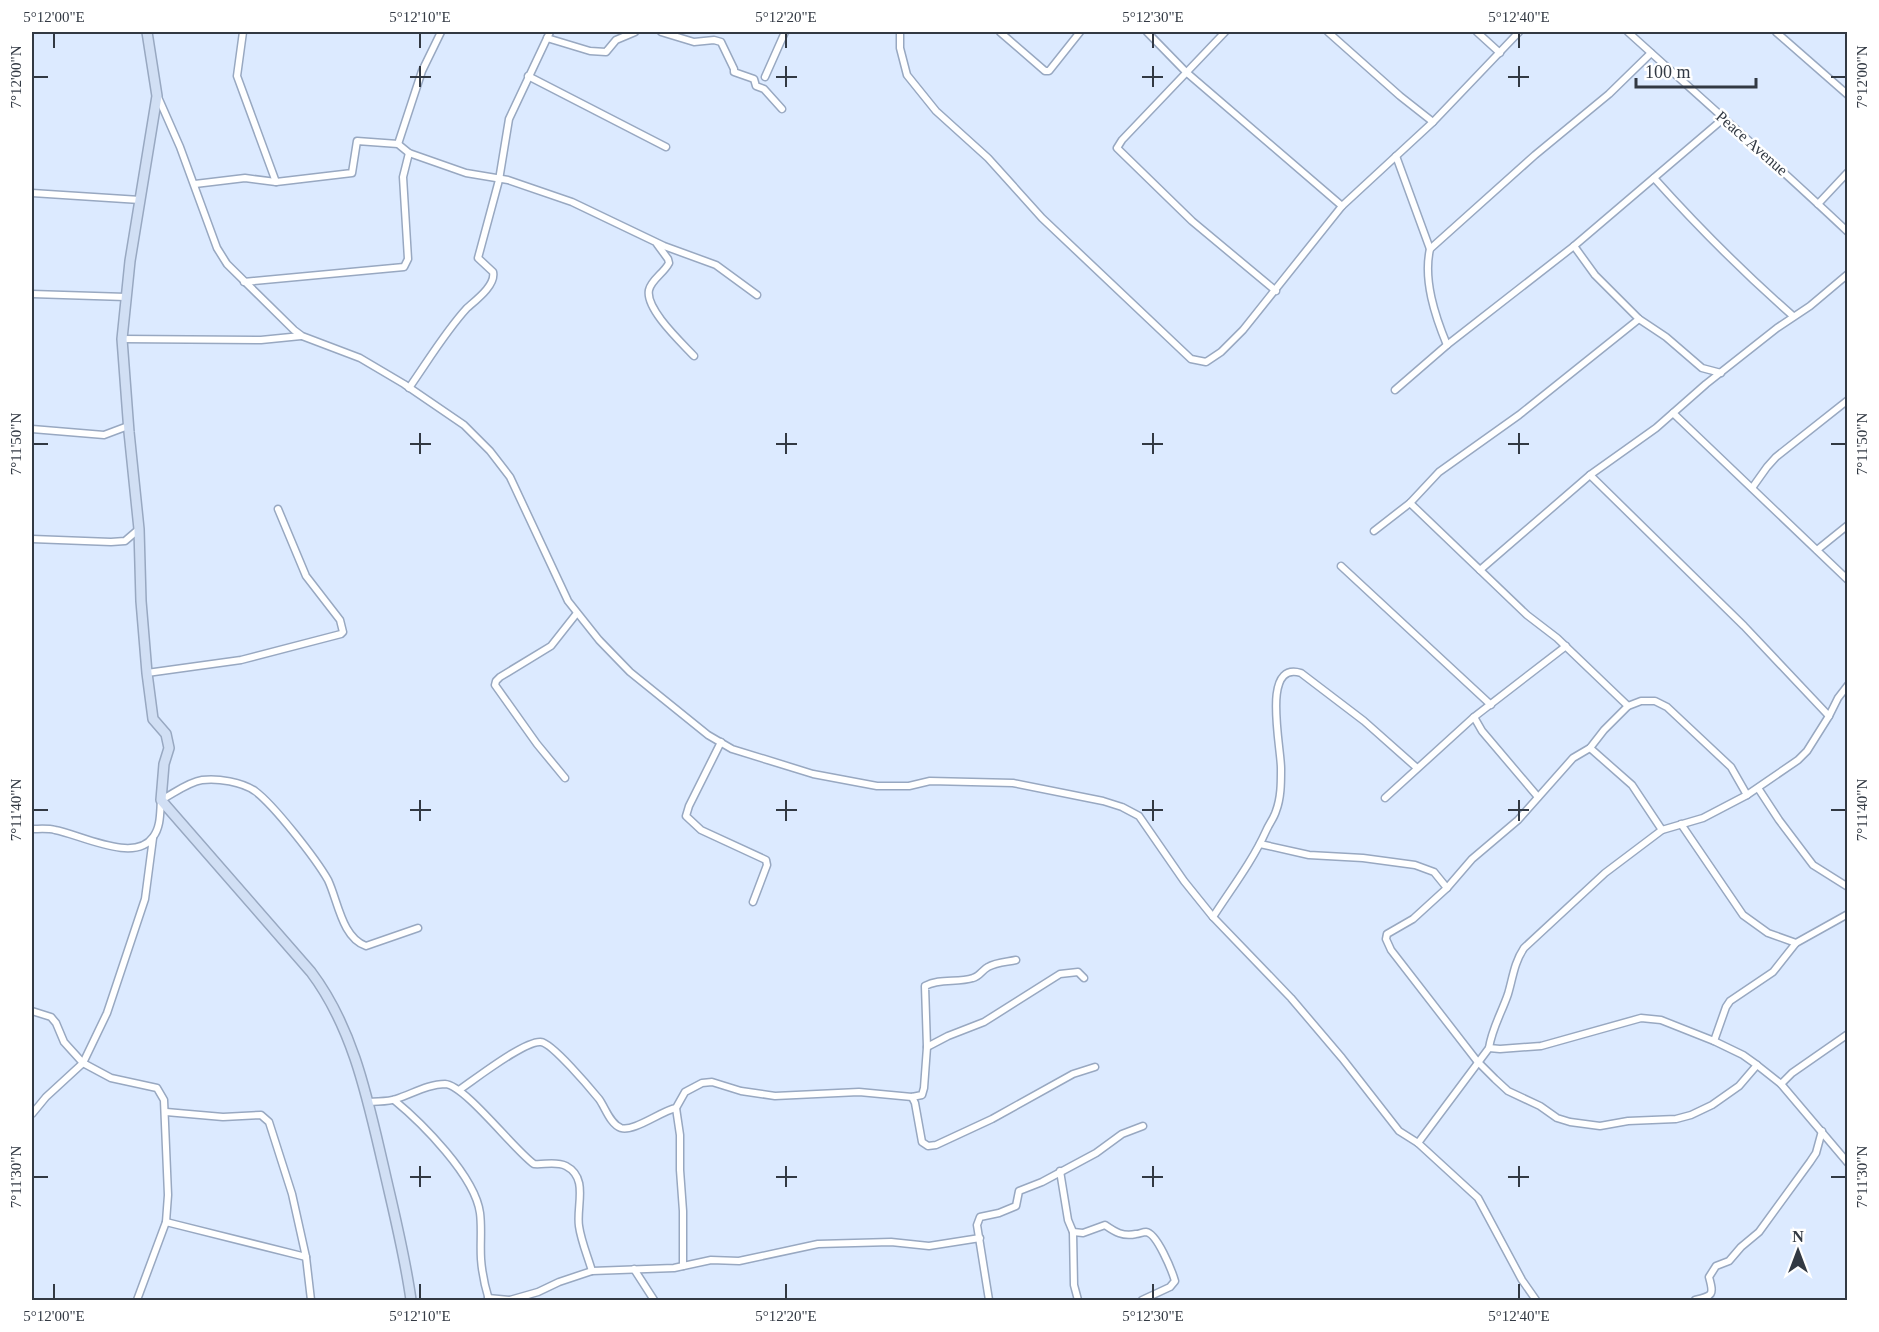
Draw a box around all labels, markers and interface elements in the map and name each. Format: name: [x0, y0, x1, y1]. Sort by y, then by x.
text: 5°12'00"E: [23, 9, 85, 25]
text: 5°12'10"E: [389, 9, 451, 25]
text: 5°12'20"E: [755, 9, 817, 25]
text: 5°12'30"E: [1122, 9, 1184, 25]
text: 5°12'40"E: [1488, 9, 1550, 25]
text: 7°12'00"N: [8, 45, 24, 109]
text: 7°12'00"N: [1854, 45, 1870, 109]
scale bar: [1636, 51, 1756, 89]
text: 100 m: [1645, 62, 1691, 82]
street label: Peace Avenue: [1713, 107, 1791, 179]
text: 7°11'50"N: [8, 413, 24, 475]
text: 7°11'50"N: [1854, 413, 1870, 475]
text: 7°11'40"N: [8, 779, 24, 841]
text: 7°11'40"N: [1854, 779, 1870, 841]
text: 7°11'30"N: [8, 1146, 24, 1208]
text: 7°11'30"N: [1854, 1146, 1870, 1208]
north arrow: [1768, 1221, 1828, 1281]
text: N: [1792, 1228, 1804, 1245]
text: 5°12'00"E: [23, 1308, 85, 1324]
text: 5°12'10"E: [389, 1308, 451, 1324]
text: 5°12'20"E: [755, 1308, 817, 1324]
text: 5°12'30"E: [1122, 1308, 1184, 1324]
text: 5°12'40"E: [1488, 1308, 1550, 1324]

